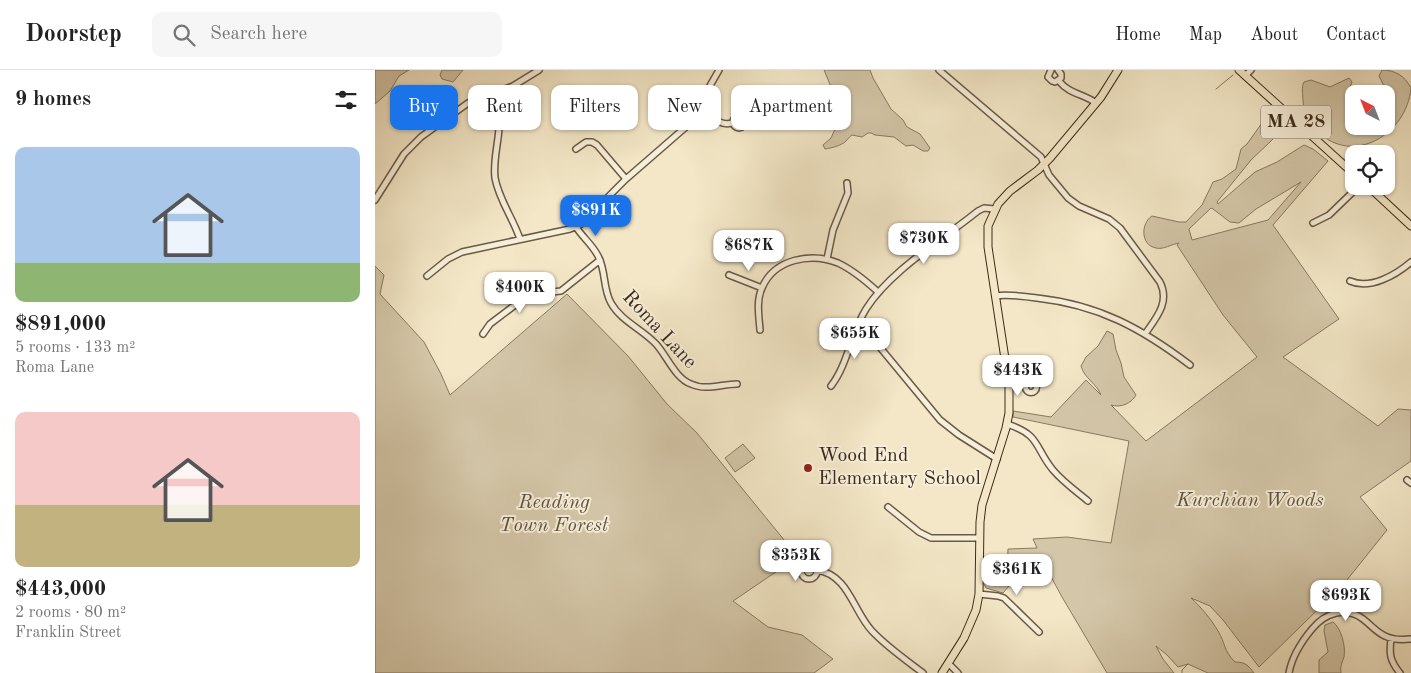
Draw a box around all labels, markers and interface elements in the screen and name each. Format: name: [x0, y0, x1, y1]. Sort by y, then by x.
search box: [152, 12, 502, 57]
icon: search: [170, 21, 198, 49]
text: Doorstep: [25, 23, 122, 47]
text: Search here: [210, 25, 307, 44]
text: Home: [1115, 26, 1161, 44]
text: Map: [1189, 26, 1222, 44]
text: About: [1250, 26, 1298, 44]
text: Contact: [1326, 26, 1386, 44]
chip: Buy: [390, 85, 458, 130]
chip: Rent: [468, 85, 541, 130]
chip: Filters: [551, 85, 638, 130]
chip: New: [648, 85, 721, 130]
chip: Apartment: [731, 85, 851, 130]
north arrow: [1345, 85, 1395, 135]
map controls: [1345, 85, 1395, 195]
icon: filters: [332, 86, 360, 114]
text: 9 homes: [15, 89, 91, 110]
road number: MA 28: [1261, 106, 1331, 138]
button: locate: [1345, 145, 1395, 195]
icon: home: [143, 180, 233, 270]
pin: $891K: [561, 194, 631, 237]
text: $891K: [571, 203, 621, 219]
pin: $730K: [889, 222, 959, 265]
pin: $687K: [714, 230, 784, 272]
text: $730K: [899, 231, 949, 247]
text: $687K: [724, 238, 774, 254]
pin: $400K: [485, 272, 555, 314]
text: $400K: [495, 280, 545, 296]
street label: Roma Lane: [618, 287, 700, 373]
text: $891,000: [15, 314, 106, 335]
pin: $655K: [820, 318, 890, 360]
text: $655K: [830, 326, 880, 342]
text: 5 rooms · 133 m²: [15, 340, 135, 356]
pin: $443K: [983, 354, 1053, 397]
text: Roma Lane: [15, 360, 94, 376]
text: $443K: [993, 363, 1043, 379]
icon: home: [143, 445, 233, 535]
place label: Wood End Elementary School: [818, 446, 981, 489]
marker: Wood End Elementary School: [802, 462, 814, 474]
park label: Kurchian Woods: [1175, 491, 1324, 511]
park label: Reading Town Forest: [500, 493, 609, 536]
pin: $353K: [761, 540, 831, 582]
text: $353K: [771, 548, 821, 564]
pin: $361K: [982, 554, 1052, 596]
text: $361K: [992, 562, 1042, 578]
text: $443,000: [15, 579, 106, 600]
pin: $693K: [1311, 580, 1381, 622]
text: $693K: [1321, 588, 1371, 604]
text: 2 rooms · 80 m²: [15, 605, 126, 621]
text: Franklin Street: [15, 625, 121, 641]

